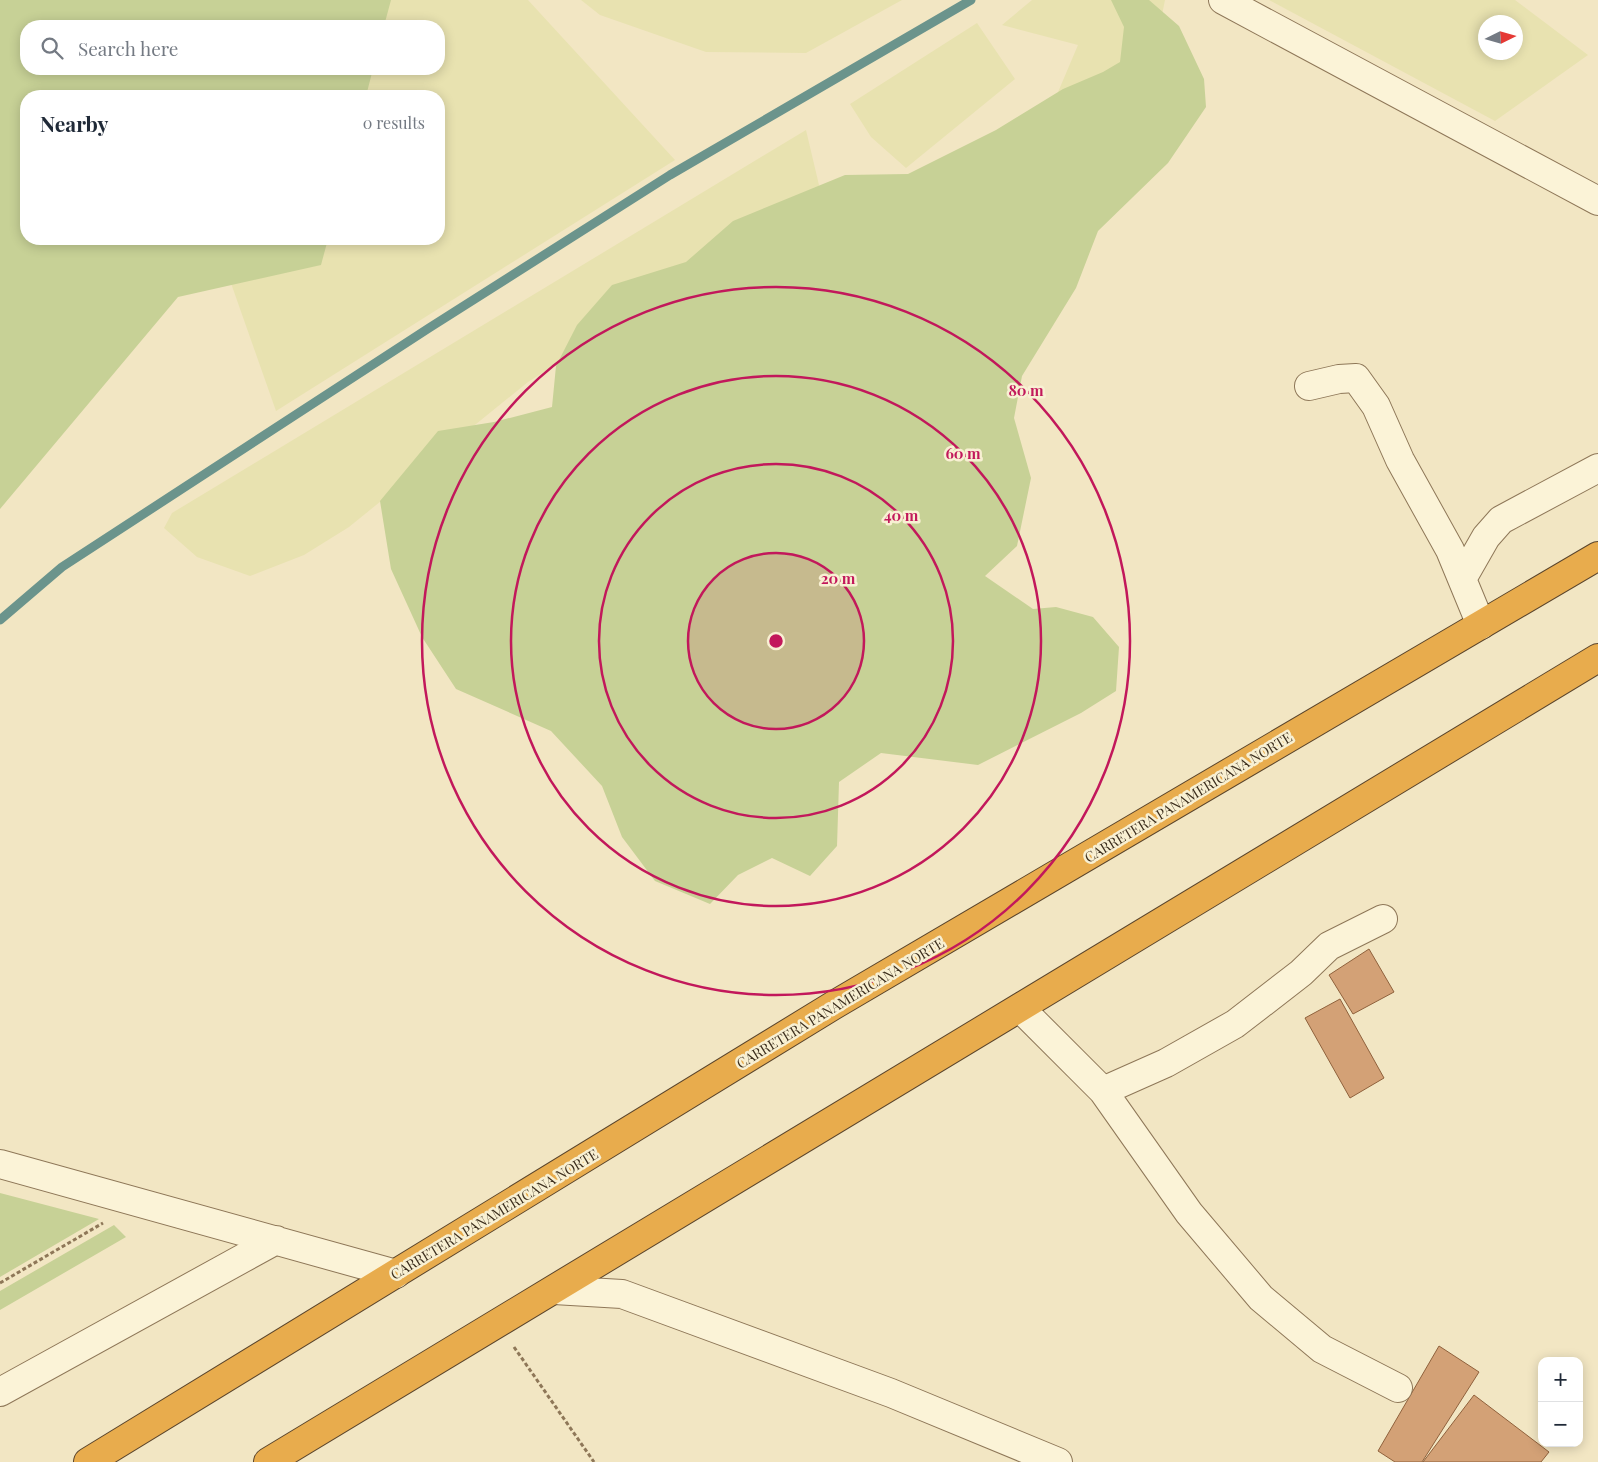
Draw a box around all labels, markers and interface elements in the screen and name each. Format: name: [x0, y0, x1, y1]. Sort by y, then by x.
north arrow: [1478, 15, 1523, 60]
search box: [20, 20, 445, 75]
icon: search: [38, 34, 66, 62]
text: Search here: [78, 35, 178, 61]
text: Nearby: [40, 109, 109, 137]
text: 0 results: [363, 112, 425, 133]
text: 80 m: [1008, 380, 1044, 400]
text: 60 m: [945, 443, 981, 463]
text: 40 m: [884, 505, 919, 525]
text: 20 m: [821, 568, 856, 588]
centre of rings: [767, 632, 785, 650]
street label: CARRETERA PANAMERICANA NORTE: [1081, 727, 1295, 867]
street label: CARRETERA PANAMERICANA NORTE: [733, 933, 947, 1073]
street label: CARRETERA PANAMERICANA NORTE: [387, 1144, 601, 1284]
map controls: [1538, 1357, 1583, 1447]
button: +: [1538, 1357, 1583, 1402]
button: −: [1538, 1402, 1583, 1447]

